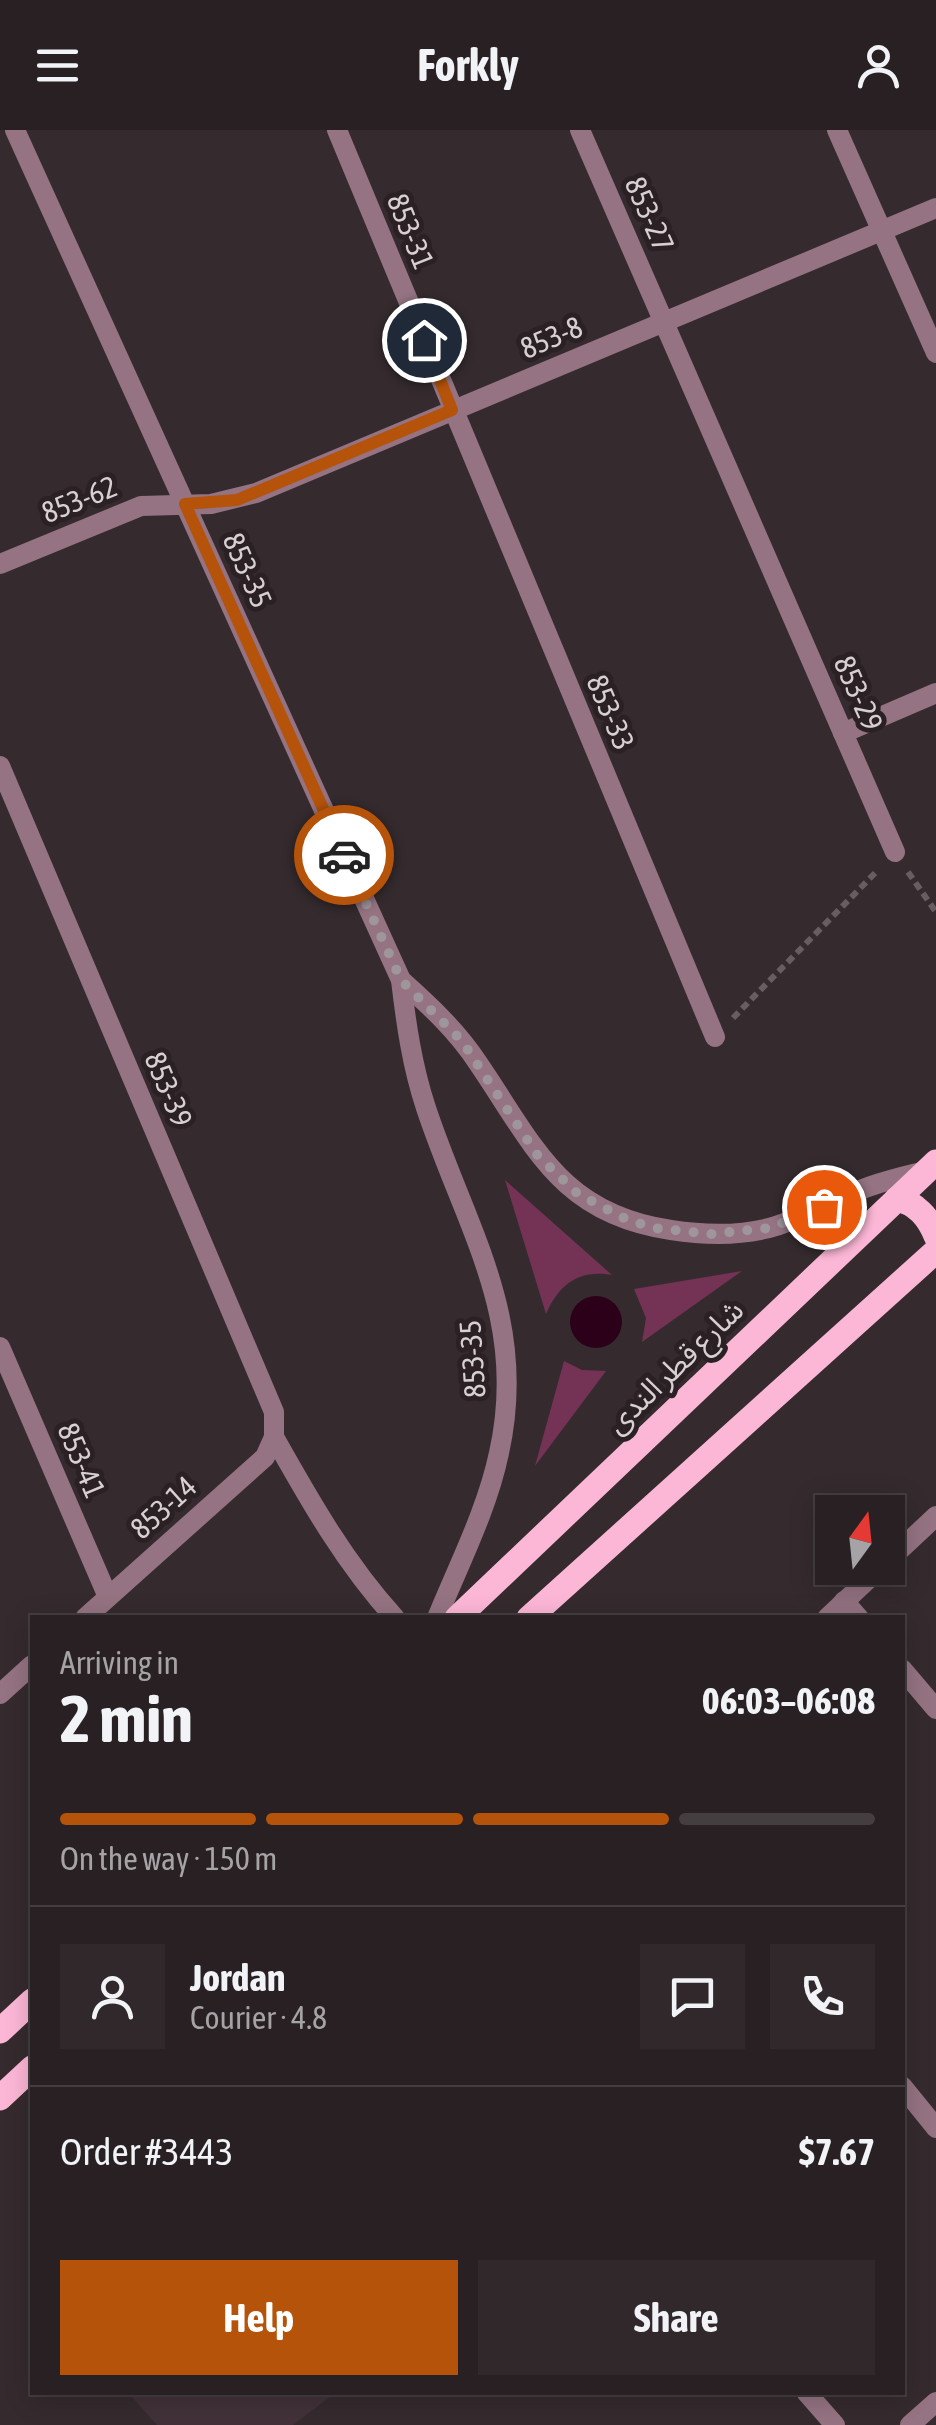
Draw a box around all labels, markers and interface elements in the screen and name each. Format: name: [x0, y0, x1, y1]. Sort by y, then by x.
icon: menu: [30, 38, 85, 93]
icon: person: [851, 38, 906, 93]
text: Forkly: [417, 39, 519, 91]
street label: 853-27: [619, 171, 681, 257]
street label: 853-31: [381, 188, 441, 274]
pin: [382, 298, 467, 383]
street label: 853-8: [515, 309, 587, 365]
icon: home: [397, 313, 452, 368]
street label: 853-62: [36, 469, 122, 529]
street label: 853-35: [217, 527, 279, 613]
street label: 853-29: [828, 650, 890, 736]
street label: 853-33: [580, 669, 642, 755]
courier: [294, 805, 394, 905]
icon: car: [317, 828, 372, 883]
street label: 853-39: [138, 1046, 200, 1132]
pin: [782, 1165, 867, 1250]
icon: bag: [797, 1180, 852, 1235]
street label: شارع قطر الندى: [598, 1292, 754, 1444]
street label: 853-35: [452, 1319, 492, 1399]
street label: 853-41: [51, 1417, 113, 1503]
street label: 853-14: [123, 1469, 203, 1545]
north arrow: [815, 1495, 905, 1585]
map controls: [815, 1495, 905, 1585]
text: Arriving in: [60, 1644, 179, 1681]
text: 06:03–06:08: [702, 1679, 875, 1722]
text: 2 min: [60, 1681, 193, 1756]
text: On the way · 150 m: [60, 1840, 277, 1877]
button: person: [60, 1944, 165, 2049]
button: chat: [640, 1944, 745, 2049]
button: phone: [770, 1944, 875, 2049]
text: Jordan: [190, 1956, 285, 1999]
text: Courier · 4.8: [190, 1999, 327, 2036]
text: Order #3443: [60, 2130, 233, 2173]
text: $7.67: [799, 2130, 875, 2173]
button: Help: [60, 2260, 458, 2375]
button: Share: [478, 2260, 875, 2375]

